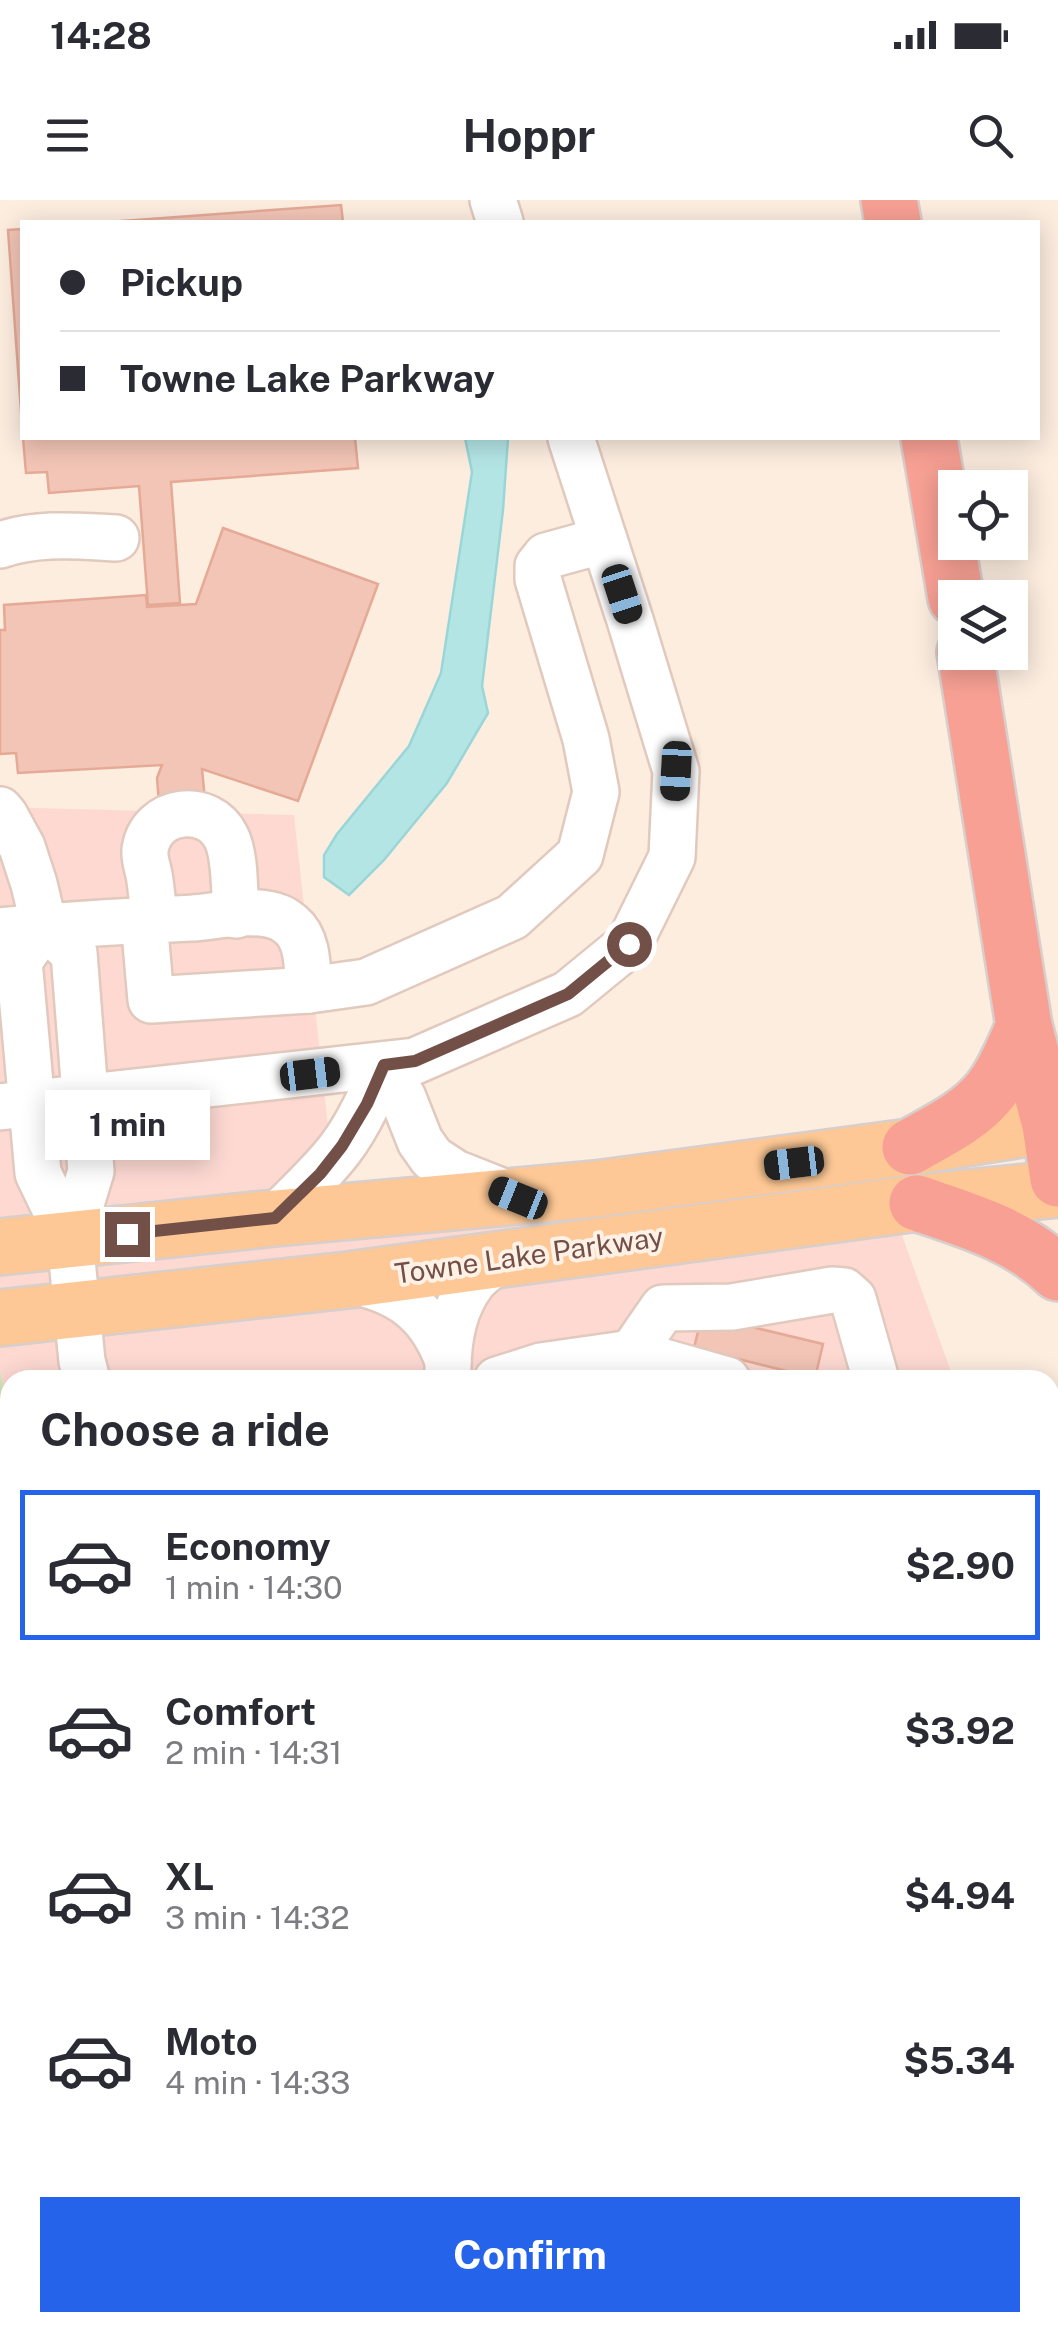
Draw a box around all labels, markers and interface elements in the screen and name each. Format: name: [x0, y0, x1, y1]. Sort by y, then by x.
text: 14:28: [50, 13, 152, 58]
icon: menu: [40, 108, 95, 163]
icon: search: [963, 108, 1018, 163]
text: Hoppr: [462, 109, 596, 162]
text: Pickup: [120, 260, 243, 305]
text: Towne Lake Parkway: [120, 356, 495, 401]
map controls: [938, 470, 1028, 670]
button: locate: [938, 470, 1028, 560]
car: [598, 561, 646, 627]
button: layers: [938, 580, 1028, 670]
car: [659, 740, 693, 802]
route start: [607, 922, 652, 967]
car: [278, 1055, 342, 1093]
callout: 1 min: [44, 1089, 210, 1159]
text: 1 min: [89, 1106, 166, 1143]
car: [762, 1144, 826, 1182]
car: [485, 1173, 551, 1223]
route end: [105, 1212, 150, 1257]
street label: Towne Lake Parkway: [392, 1219, 665, 1290]
text: Choose a ride: [40, 1403, 330, 1456]
icon: car: [45, 1520, 135, 1610]
text: Economy: [165, 1524, 331, 1569]
text: $2.90: [905, 1543, 1015, 1588]
text: 1 min · 14:30: [165, 1569, 343, 1606]
icon: car: [45, 1685, 135, 1775]
text: Comfort: [165, 1689, 316, 1734]
text: $3.92: [904, 1708, 1015, 1753]
text: 2 min · 14:31: [165, 1734, 342, 1771]
icon: car: [45, 1850, 135, 1940]
text: XL: [165, 1854, 214, 1899]
text: $4.94: [904, 1873, 1015, 1918]
text: 3 min · 14:32: [165, 1899, 349, 1936]
icon: car: [45, 2015, 135, 2105]
text: Moto: [165, 2019, 258, 2064]
text: $5.34: [903, 2038, 1015, 2083]
text: 4 min · 14:33: [165, 2064, 350, 2101]
button: Confirm: [40, 2197, 1020, 2312]

